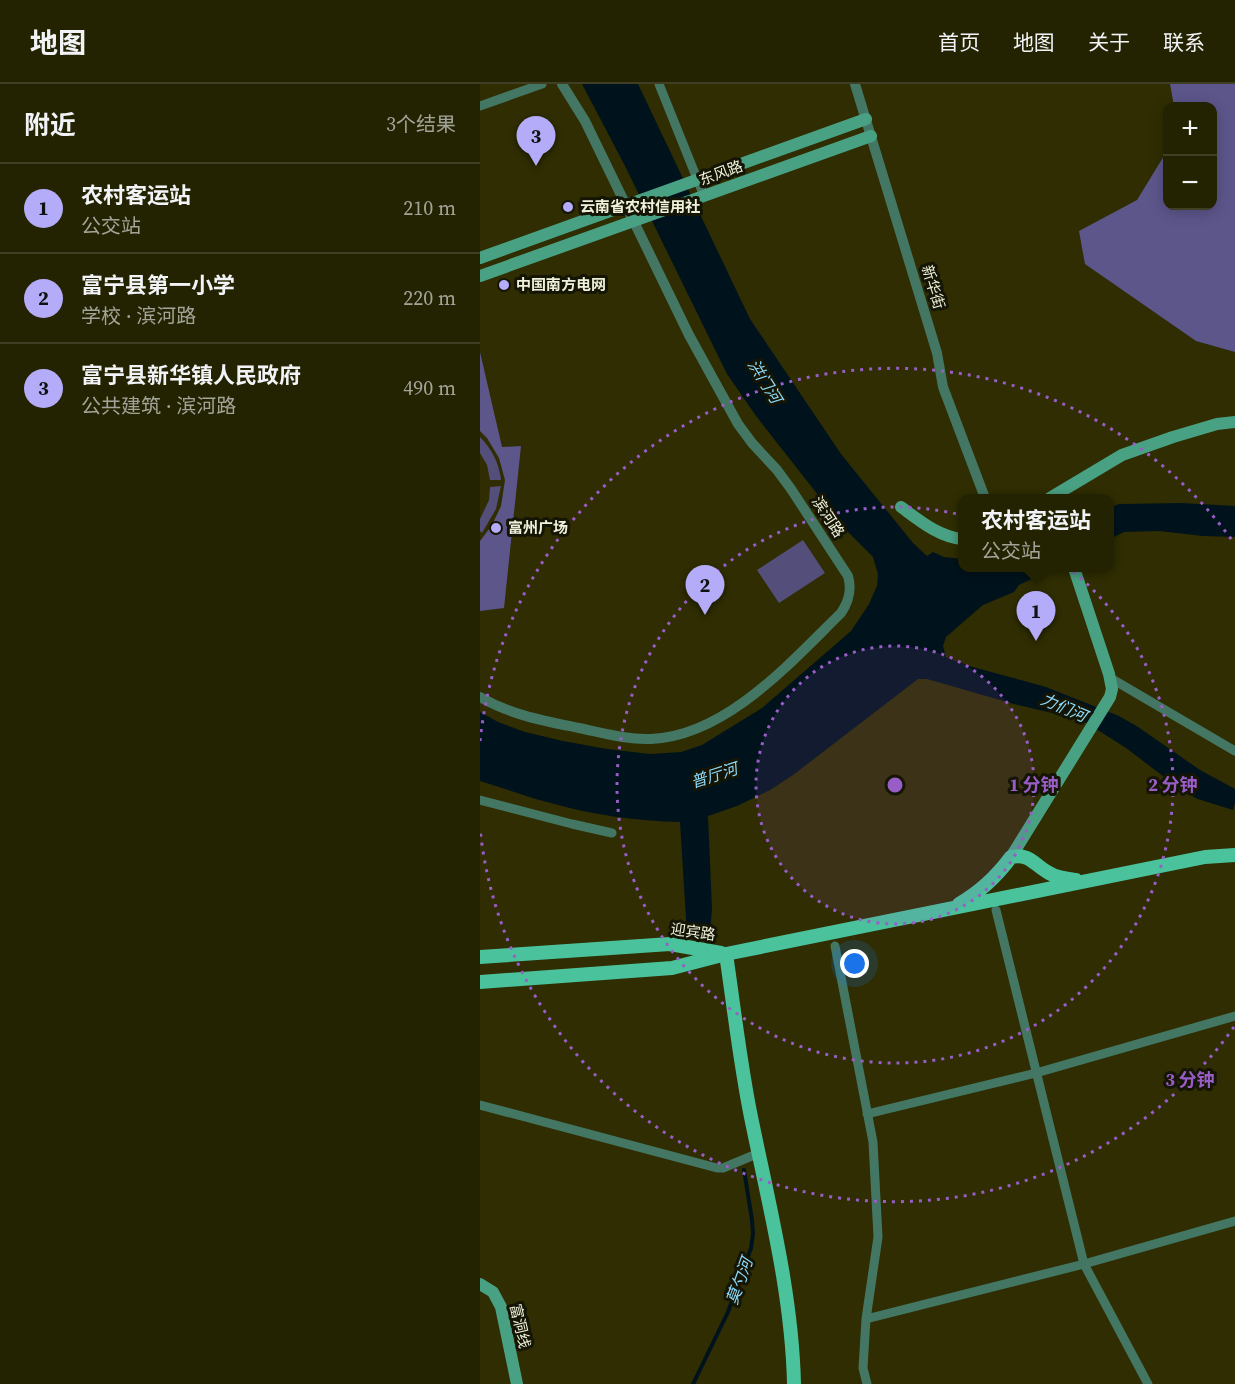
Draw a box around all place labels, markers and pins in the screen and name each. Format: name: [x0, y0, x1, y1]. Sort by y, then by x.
pin: 3: [516, 116, 556, 166]
place label: 云南省农村信用社: [580, 196, 700, 217]
marker: 云南省农村信用社: [561, 200, 575, 214]
place label: 中国南方电网: [516, 274, 606, 295]
marker: 中国南方电网: [497, 278, 511, 292]
place label: 富州广场: [508, 517, 568, 538]
marker: 富州广场: [489, 521, 503, 535]
pin: 2: [686, 566, 724, 615]
pin: 1: [1016, 592, 1056, 641]
centre of rings: [885, 775, 905, 795]

